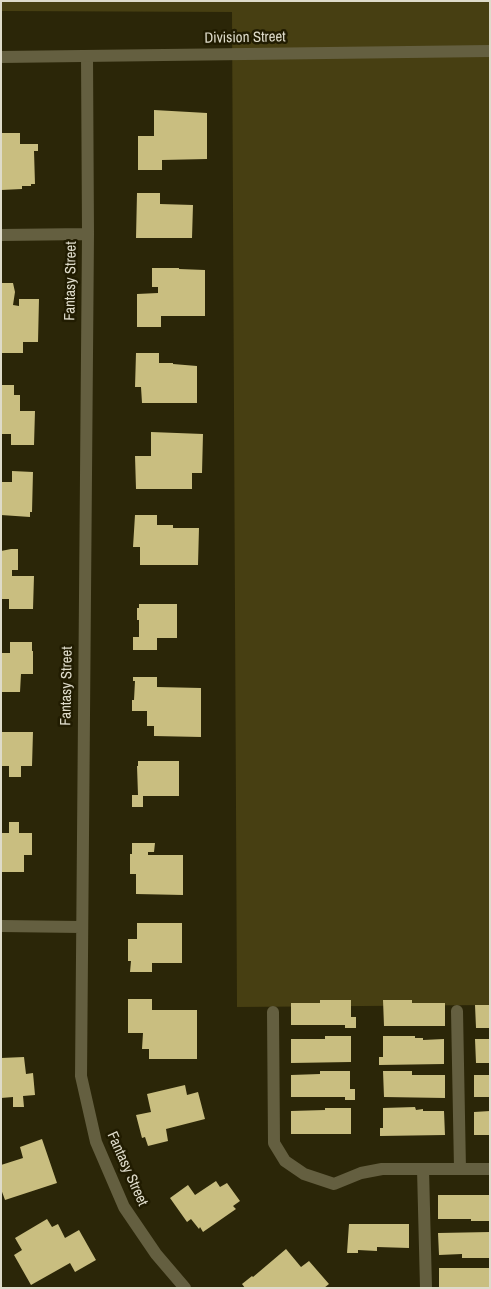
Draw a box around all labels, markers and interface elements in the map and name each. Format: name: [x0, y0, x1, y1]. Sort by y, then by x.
street label: Division Street: [204, 28, 286, 48]
street label: Fantasy Street: [61, 241, 81, 321]
street label: Fantasy Street: [57, 646, 77, 726]
street label: Fantasy Street: [103, 1129, 151, 1209]

